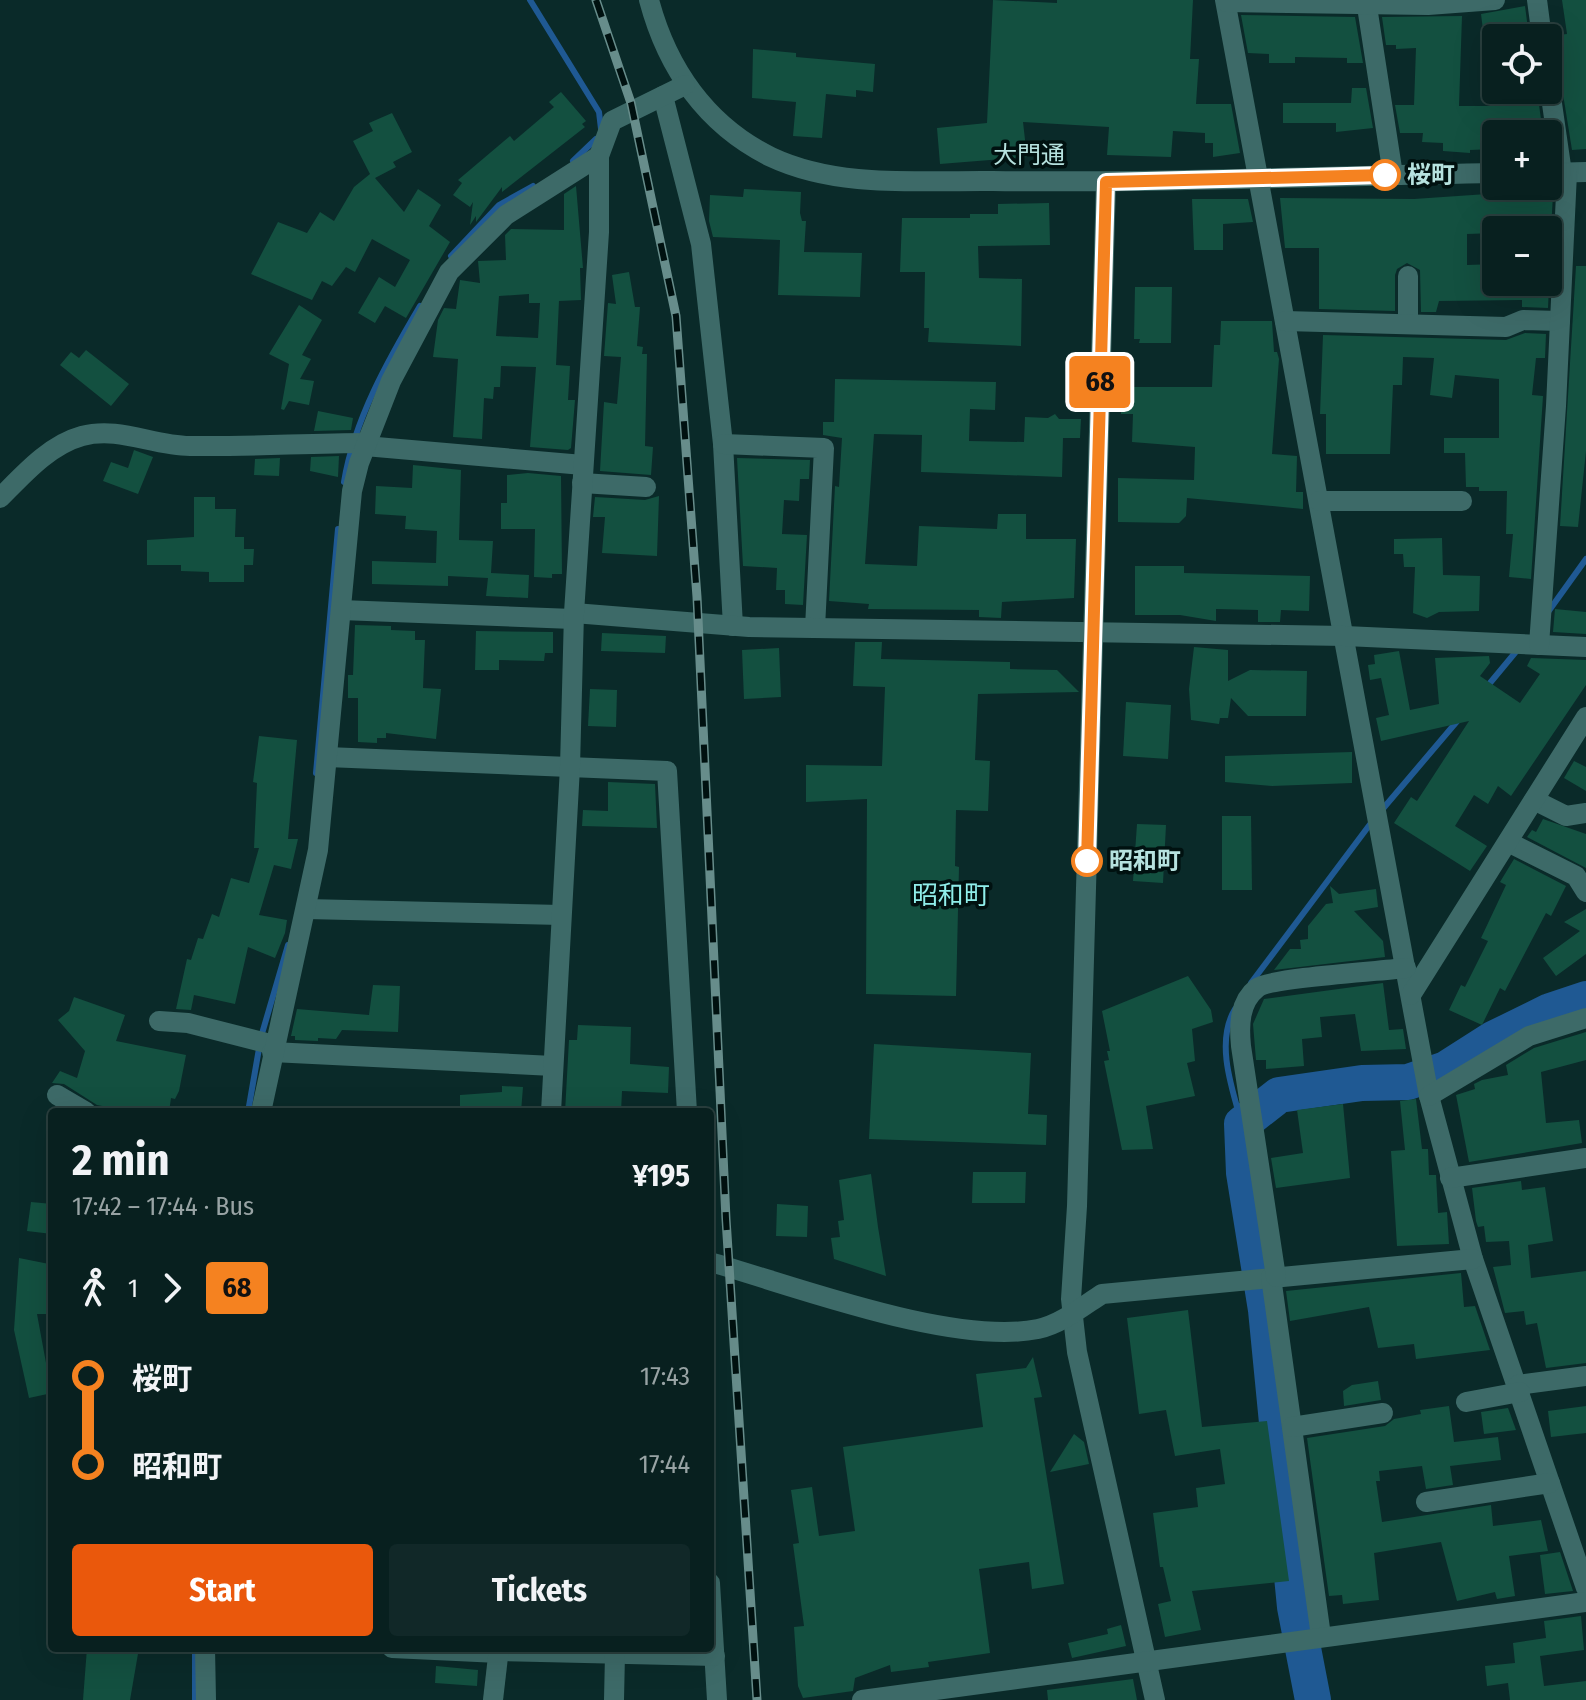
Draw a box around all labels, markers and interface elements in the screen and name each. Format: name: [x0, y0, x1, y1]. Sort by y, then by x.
map controls: [1482, 24, 1562, 296]
button: locate: [1482, 24, 1562, 104]
button: +: [1482, 120, 1562, 200]
street label: 大門通: [993, 141, 1065, 169]
marker: 桜町: [1370, 160, 1400, 190]
place label: 桜町: [1407, 161, 1455, 189]
button: −: [1482, 216, 1562, 296]
line badge: 68: [1064, 356, 1136, 408]
text: 68: [1085, 365, 1115, 398]
marker: 昭和町: [1072, 846, 1102, 876]
place label: 昭和町: [1109, 847, 1181, 875]
district label: 昭和町: [912, 880, 990, 911]
text: 2 min: [72, 1134, 170, 1187]
text: ¥195: [632, 1158, 690, 1194]
text: 17:42 – 17:44 · Bus: [72, 1191, 254, 1222]
icon: walk: [72, 1266, 116, 1310]
icon: forward: [150, 1266, 194, 1310]
text: 68: [222, 1271, 252, 1304]
text: 1: [128, 1273, 138, 1304]
text: 桜町: [132, 1361, 192, 1397]
text: 17:43: [640, 1361, 690, 1392]
text: 昭和町: [132, 1449, 222, 1485]
text: 17:44: [639, 1449, 690, 1480]
button: Start: [72, 1544, 373, 1636]
button: Tickets: [389, 1544, 690, 1636]

